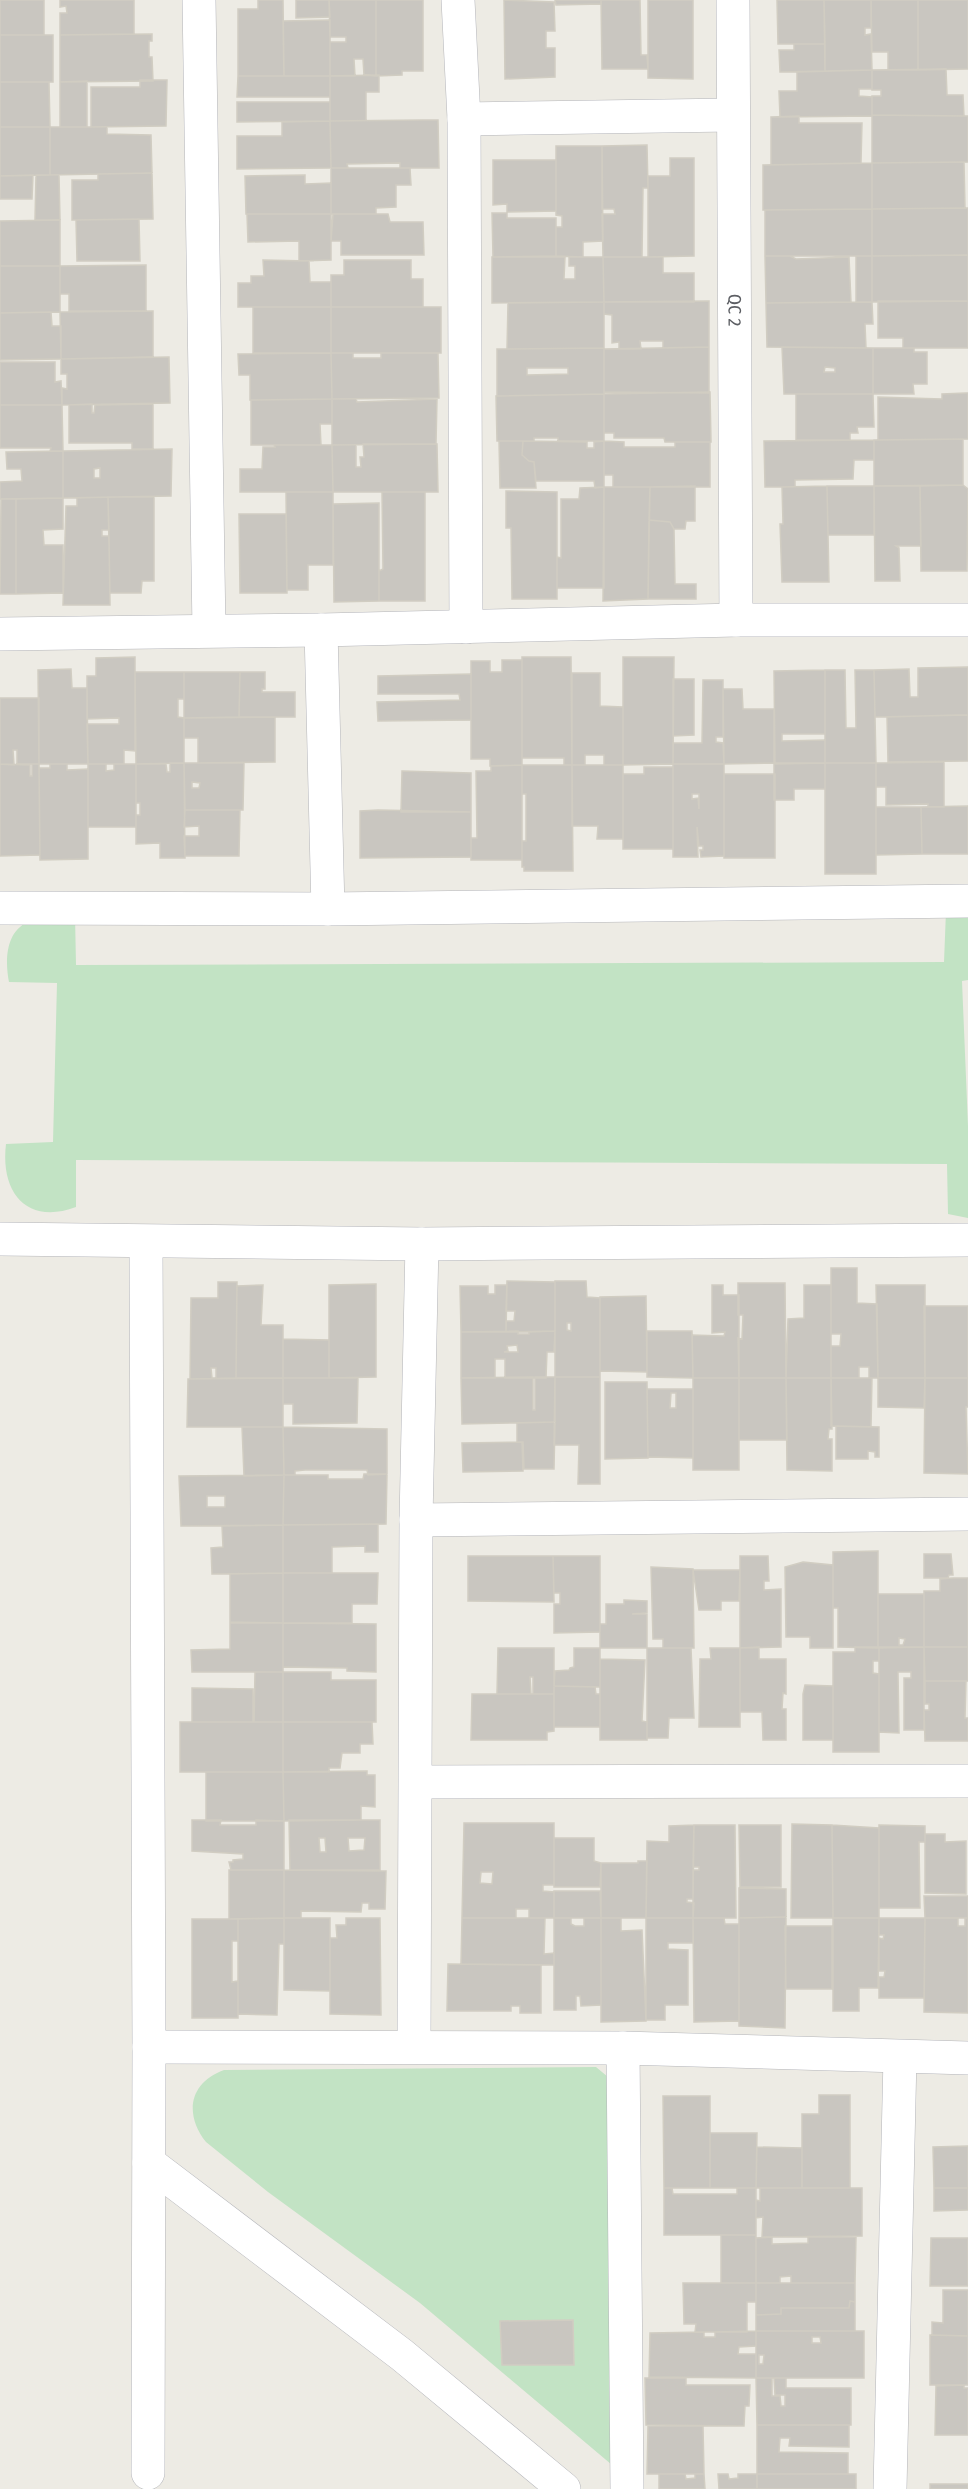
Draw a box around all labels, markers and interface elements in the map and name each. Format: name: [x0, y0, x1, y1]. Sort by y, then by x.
street label: QC 2: [723, 294, 746, 326]

